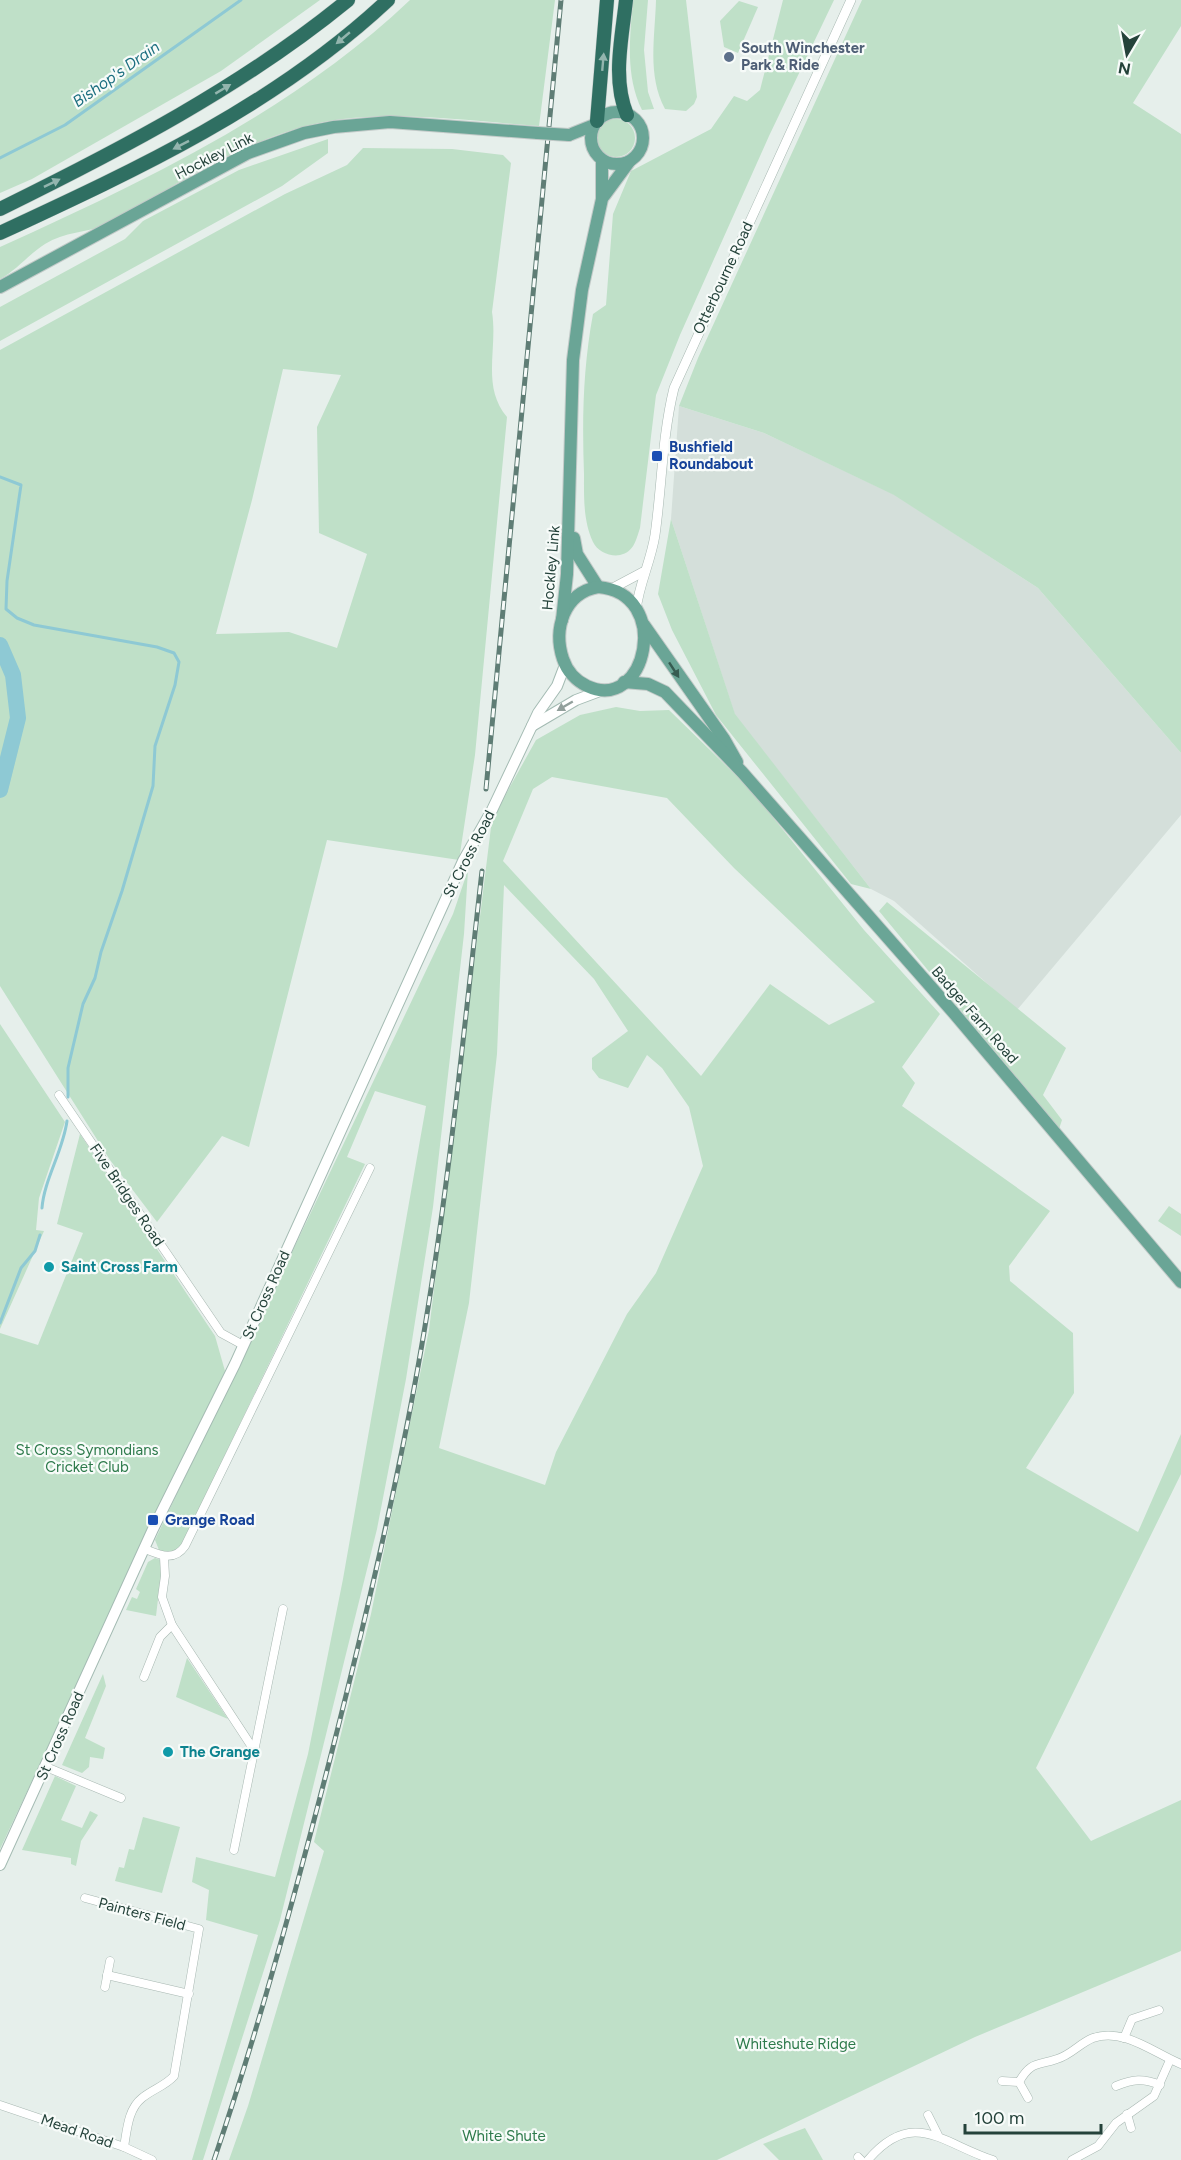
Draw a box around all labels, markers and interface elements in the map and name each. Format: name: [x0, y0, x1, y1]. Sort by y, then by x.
north arrow: [1097, 24, 1157, 84]
one-way arrow: [335, 31, 351, 44]
water label: Bishop's Drain: [69, 37, 163, 111]
place label: South Winchester Park & Ride: [741, 39, 865, 74]
marker: South Winchester Park & Ride: [722, 50, 736, 64]
one-way arrow: [598, 53, 608, 72]
text: N: [1117, 58, 1132, 79]
one-way arrow: [215, 83, 231, 94]
street label: Hockley Link: [172, 128, 257, 183]
one-way arrow: [172, 140, 189, 150]
one-way arrow: [44, 178, 61, 187]
street label: Otterbourne Road: [689, 219, 757, 337]
place label: Bushfield Roundabout: [669, 438, 754, 473]
marker: Bushfield Roundabout: [650, 449, 664, 463]
street label: Hockley Link: [538, 524, 564, 611]
one-way arrow: [668, 662, 679, 678]
one-way arrow: [556, 701, 573, 711]
street label: St Cross Road: [439, 807, 499, 901]
street label: Badger Farm Road: [928, 963, 1022, 1067]
street label: Five Bridges Road: [86, 1140, 168, 1250]
street label: St Cross Road: [238, 1248, 294, 1342]
place label: Saint Cross Farm: [61, 1258, 178, 1276]
marker: Saint Cross Farm: [42, 1260, 56, 1274]
park label: St Cross Symondians Cricket Club: [15, 1441, 159, 1476]
place label: Grange Road: [165, 1511, 255, 1529]
marker: Grange Road: [146, 1513, 160, 1527]
street label: St Cross Road: [32, 1689, 88, 1783]
place label: The Grange: [180, 1743, 261, 1761]
marker: The Grange: [161, 1745, 175, 1759]
street label: Painters Field: [96, 1894, 188, 1934]
park label: Whiteshute Ridge: [736, 2035, 856, 2053]
scale bar: [965, 2097, 1102, 2135]
text: 100 m: [974, 2107, 1024, 2129]
street label: Mead Road: [38, 2110, 116, 2152]
park label: White Shute: [462, 2127, 546, 2145]

